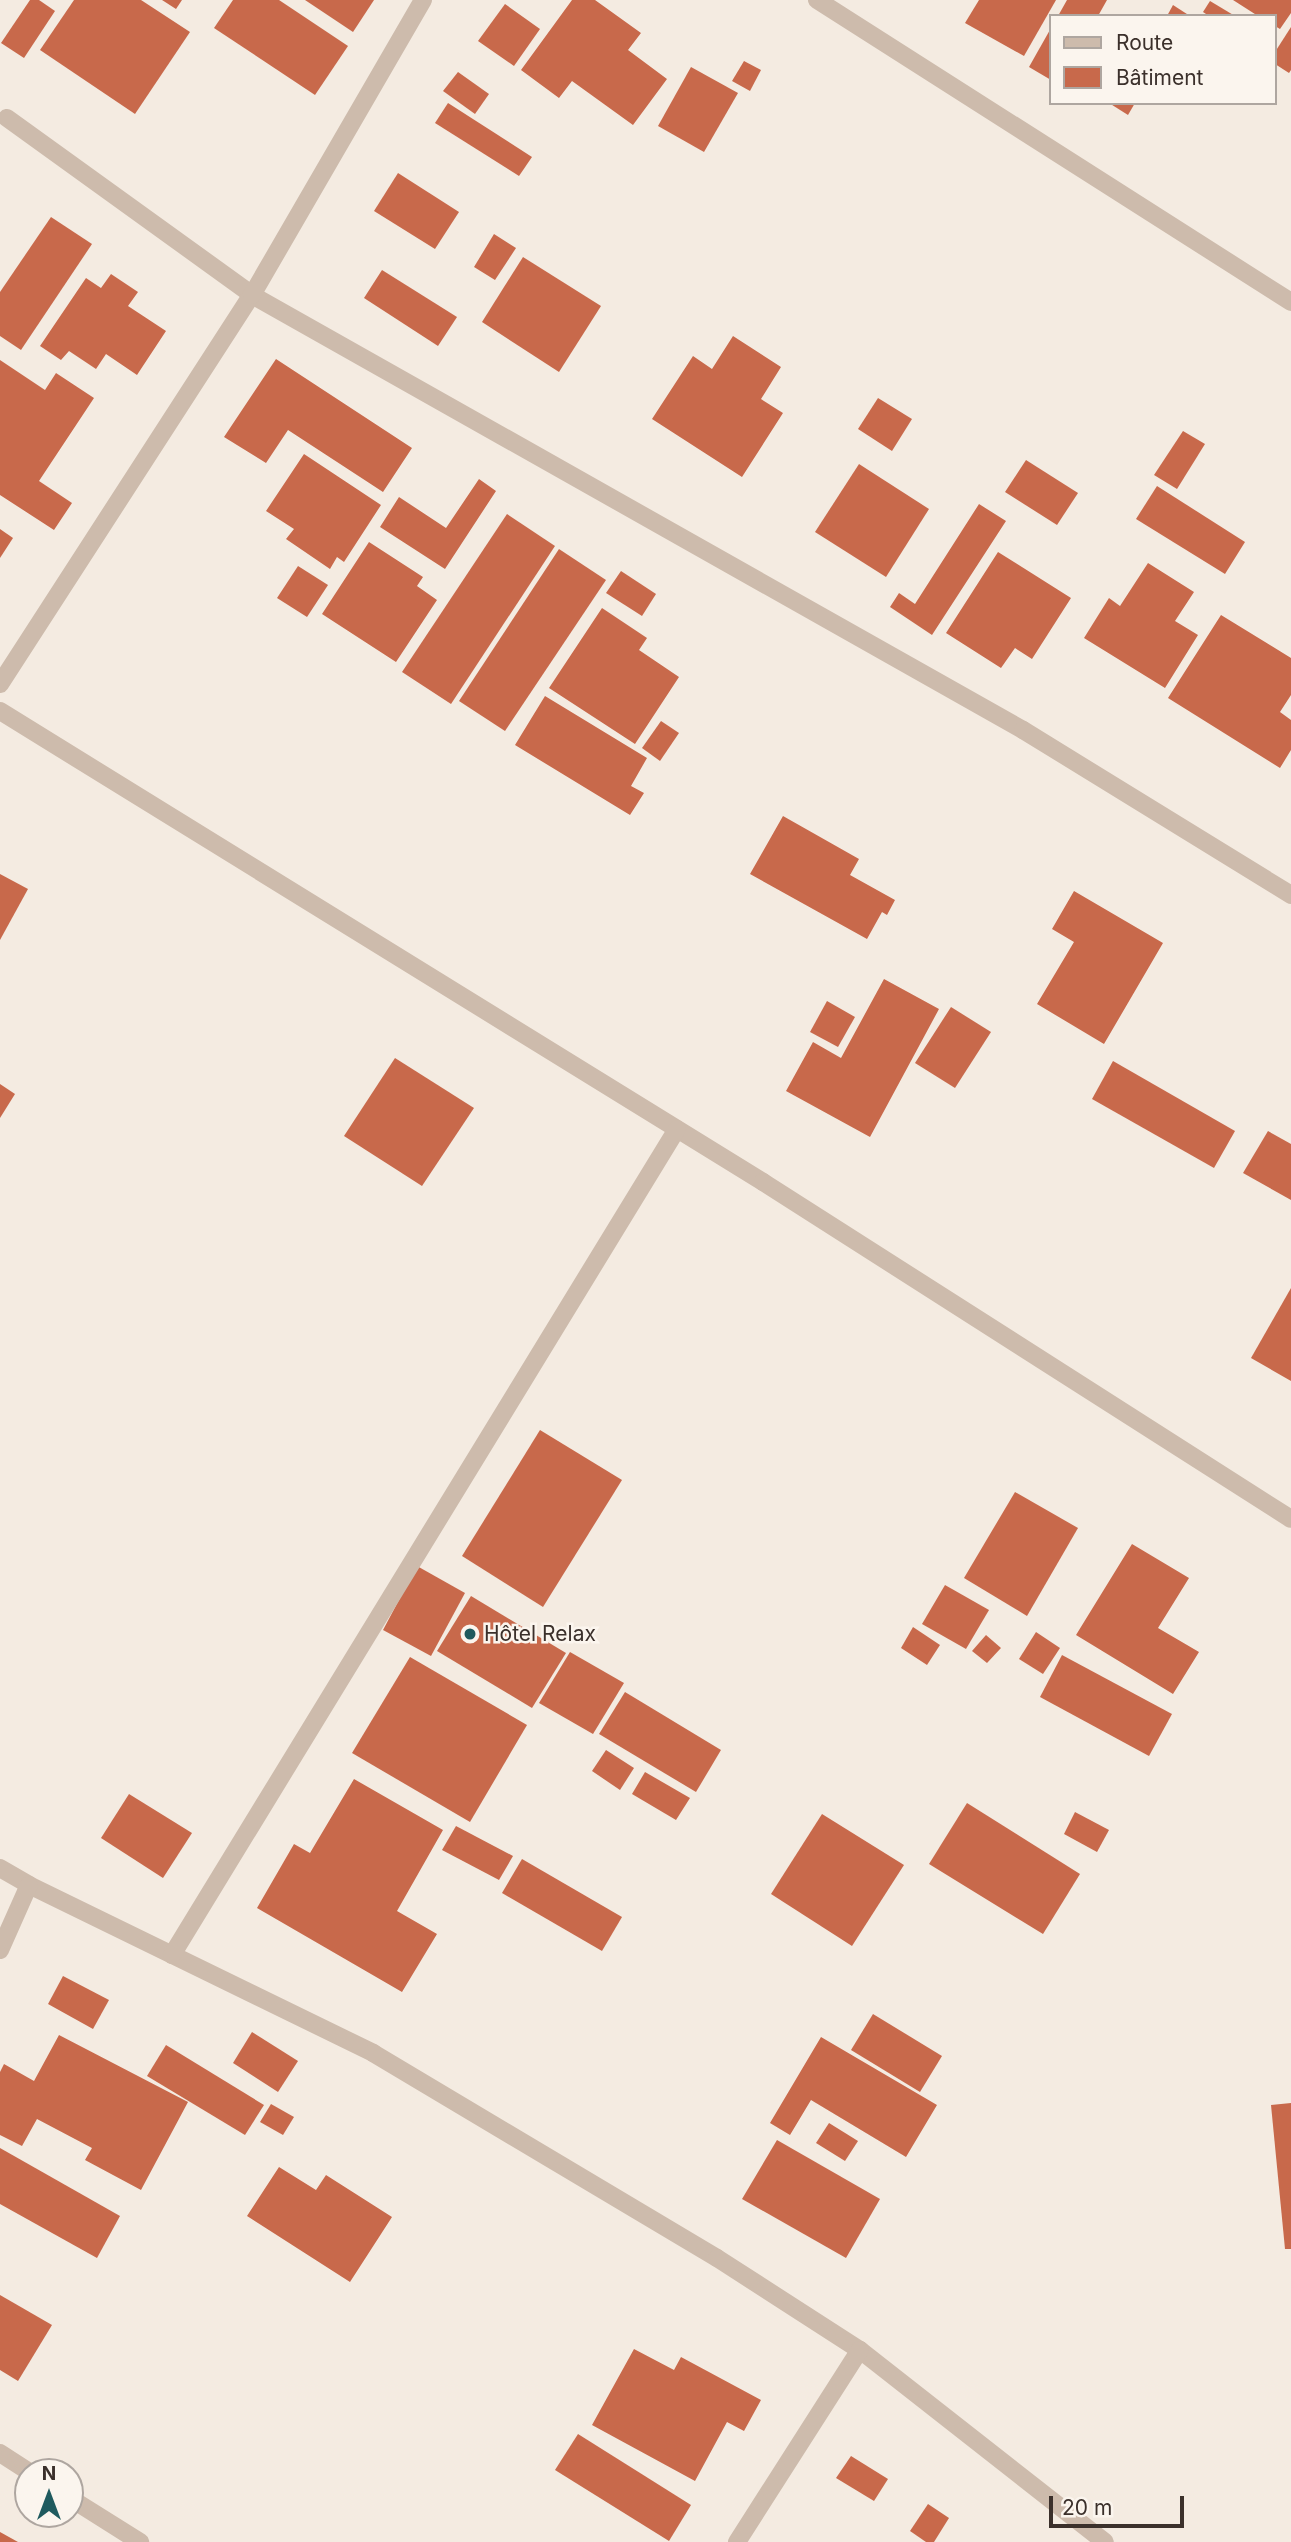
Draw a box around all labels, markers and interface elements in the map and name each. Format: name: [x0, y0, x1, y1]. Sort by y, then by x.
legend: [1050, 14, 1277, 105]
text: Route: [1116, 30, 1173, 55]
text: Bâtiment: [1116, 65, 1203, 90]
place label: Hôtel Relax: [484, 1621, 596, 1647]
marker: Hôtel Relax: [462, 1626, 478, 1642]
north arrow: [14, 2458, 84, 2528]
text: N: [42, 2462, 56, 2485]
scale bar: [1053, 2482, 1188, 2526]
text: 20 m: [1062, 2495, 1112, 2520]

